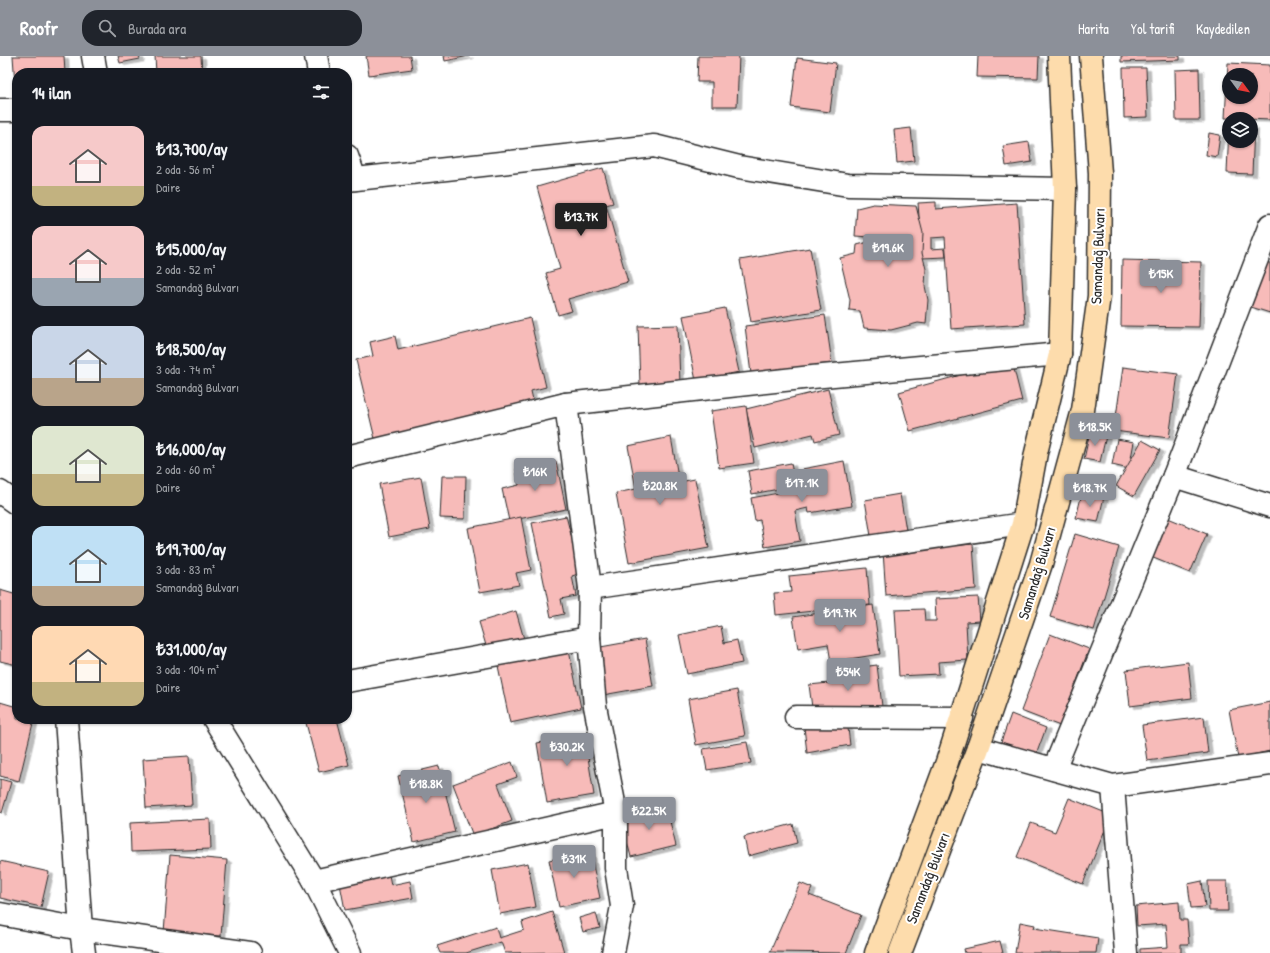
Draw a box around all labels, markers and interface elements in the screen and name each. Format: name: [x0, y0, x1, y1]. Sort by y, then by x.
search box: [82, 10, 362, 46]
text: Roofr: [20, 15, 58, 41]
icon: search: [96, 17, 118, 39]
text: Burada ara: [128, 18, 186, 39]
text: Harita: [1078, 19, 1109, 38]
text: Yol tarifi: [1131, 19, 1174, 38]
text: Kaydedilen: [1196, 19, 1250, 38]
north arrow: [1222, 68, 1258, 104]
map controls: [1222, 68, 1258, 148]
text: 14 ilan: [32, 81, 71, 104]
icon: filters: [310, 81, 332, 103]
button: layers: [1222, 112, 1258, 148]
text: ₺13,700/ay: [156, 137, 228, 160]
icon: home: [64, 142, 112, 190]
text: 2 oda · 56 m²: [156, 160, 215, 178]
text: Daire: [156, 178, 180, 196]
pin: ₺13.7K: [548, 203, 614, 237]
text: ₺13.7K: [564, 207, 598, 225]
street label: Samandağ Bulvarı: [1085, 208, 1110, 304]
pin: ₺19.6K: [855, 234, 921, 268]
text: ₺15,000/ay: [156, 237, 226, 260]
text: ₺19.6K: [872, 238, 904, 256]
icon: home: [64, 242, 112, 290]
text: 2 oda · 52 m²: [156, 260, 215, 278]
pin: ₺15K: [1137, 260, 1185, 294]
text: ₺15K: [1149, 264, 1173, 282]
text: Samandağ Bulvarı: [156, 278, 239, 296]
text: ₺18,500/ay: [156, 337, 226, 360]
icon: home: [64, 342, 112, 390]
text: 3 oda · 74 m²: [156, 360, 215, 378]
text: Samandağ Bulvarı: [156, 378, 239, 396]
pin: ₺18.5K: [1062, 413, 1128, 447]
text: ₺18.5K: [1079, 417, 1111, 435]
text: ₺16,000/ay: [156, 437, 226, 460]
icon: home: [64, 442, 112, 490]
pin: ₺16K: [511, 458, 559, 492]
text: 2 oda · 60 m²: [156, 460, 215, 478]
text: ₺16K: [523, 462, 547, 480]
pin: ₺17.1K: [769, 469, 835, 503]
pin: ₺20.8K: [627, 472, 693, 506]
text: ₺17.1K: [786, 473, 818, 491]
pin: ₺18.7K: [1057, 474, 1123, 508]
text: ₺20.8K: [643, 476, 677, 494]
text: Daire: [156, 478, 180, 496]
text: ₺18.7K: [1073, 478, 1107, 496]
street label: Samandağ Bulvarı: [1012, 524, 1061, 622]
text: ₺19,700/ay: [156, 537, 226, 560]
icon: home: [64, 542, 112, 590]
text: 3 oda · 83 m²: [156, 560, 215, 578]
text: Samandağ Bulvarı: [156, 578, 239, 596]
pin: ₺19.7K: [807, 599, 873, 633]
text: ₺19.7K: [824, 603, 856, 621]
text: ₺31,000/ay: [156, 637, 227, 660]
icon: home: [64, 642, 112, 690]
pin: ₺54K: [824, 658, 872, 692]
text: 3 oda · 104 m²: [156, 660, 219, 678]
text: ₺54K: [836, 662, 860, 680]
text: Daire: [156, 678, 180, 696]
pin: ₺30.2K: [534, 733, 600, 767]
text: ₺30.2K: [550, 737, 584, 755]
pin: ₺18.8K: [393, 770, 459, 804]
text: ₺18.8K: [410, 774, 443, 792]
pin: ₺22.5K: [616, 797, 682, 831]
text: ₺22.5K: [632, 801, 666, 819]
street label: Samandağ Bulvarı: [901, 829, 955, 926]
pin: ₺31K: [550, 845, 598, 879]
text: ₺31K: [562, 849, 586, 867]

